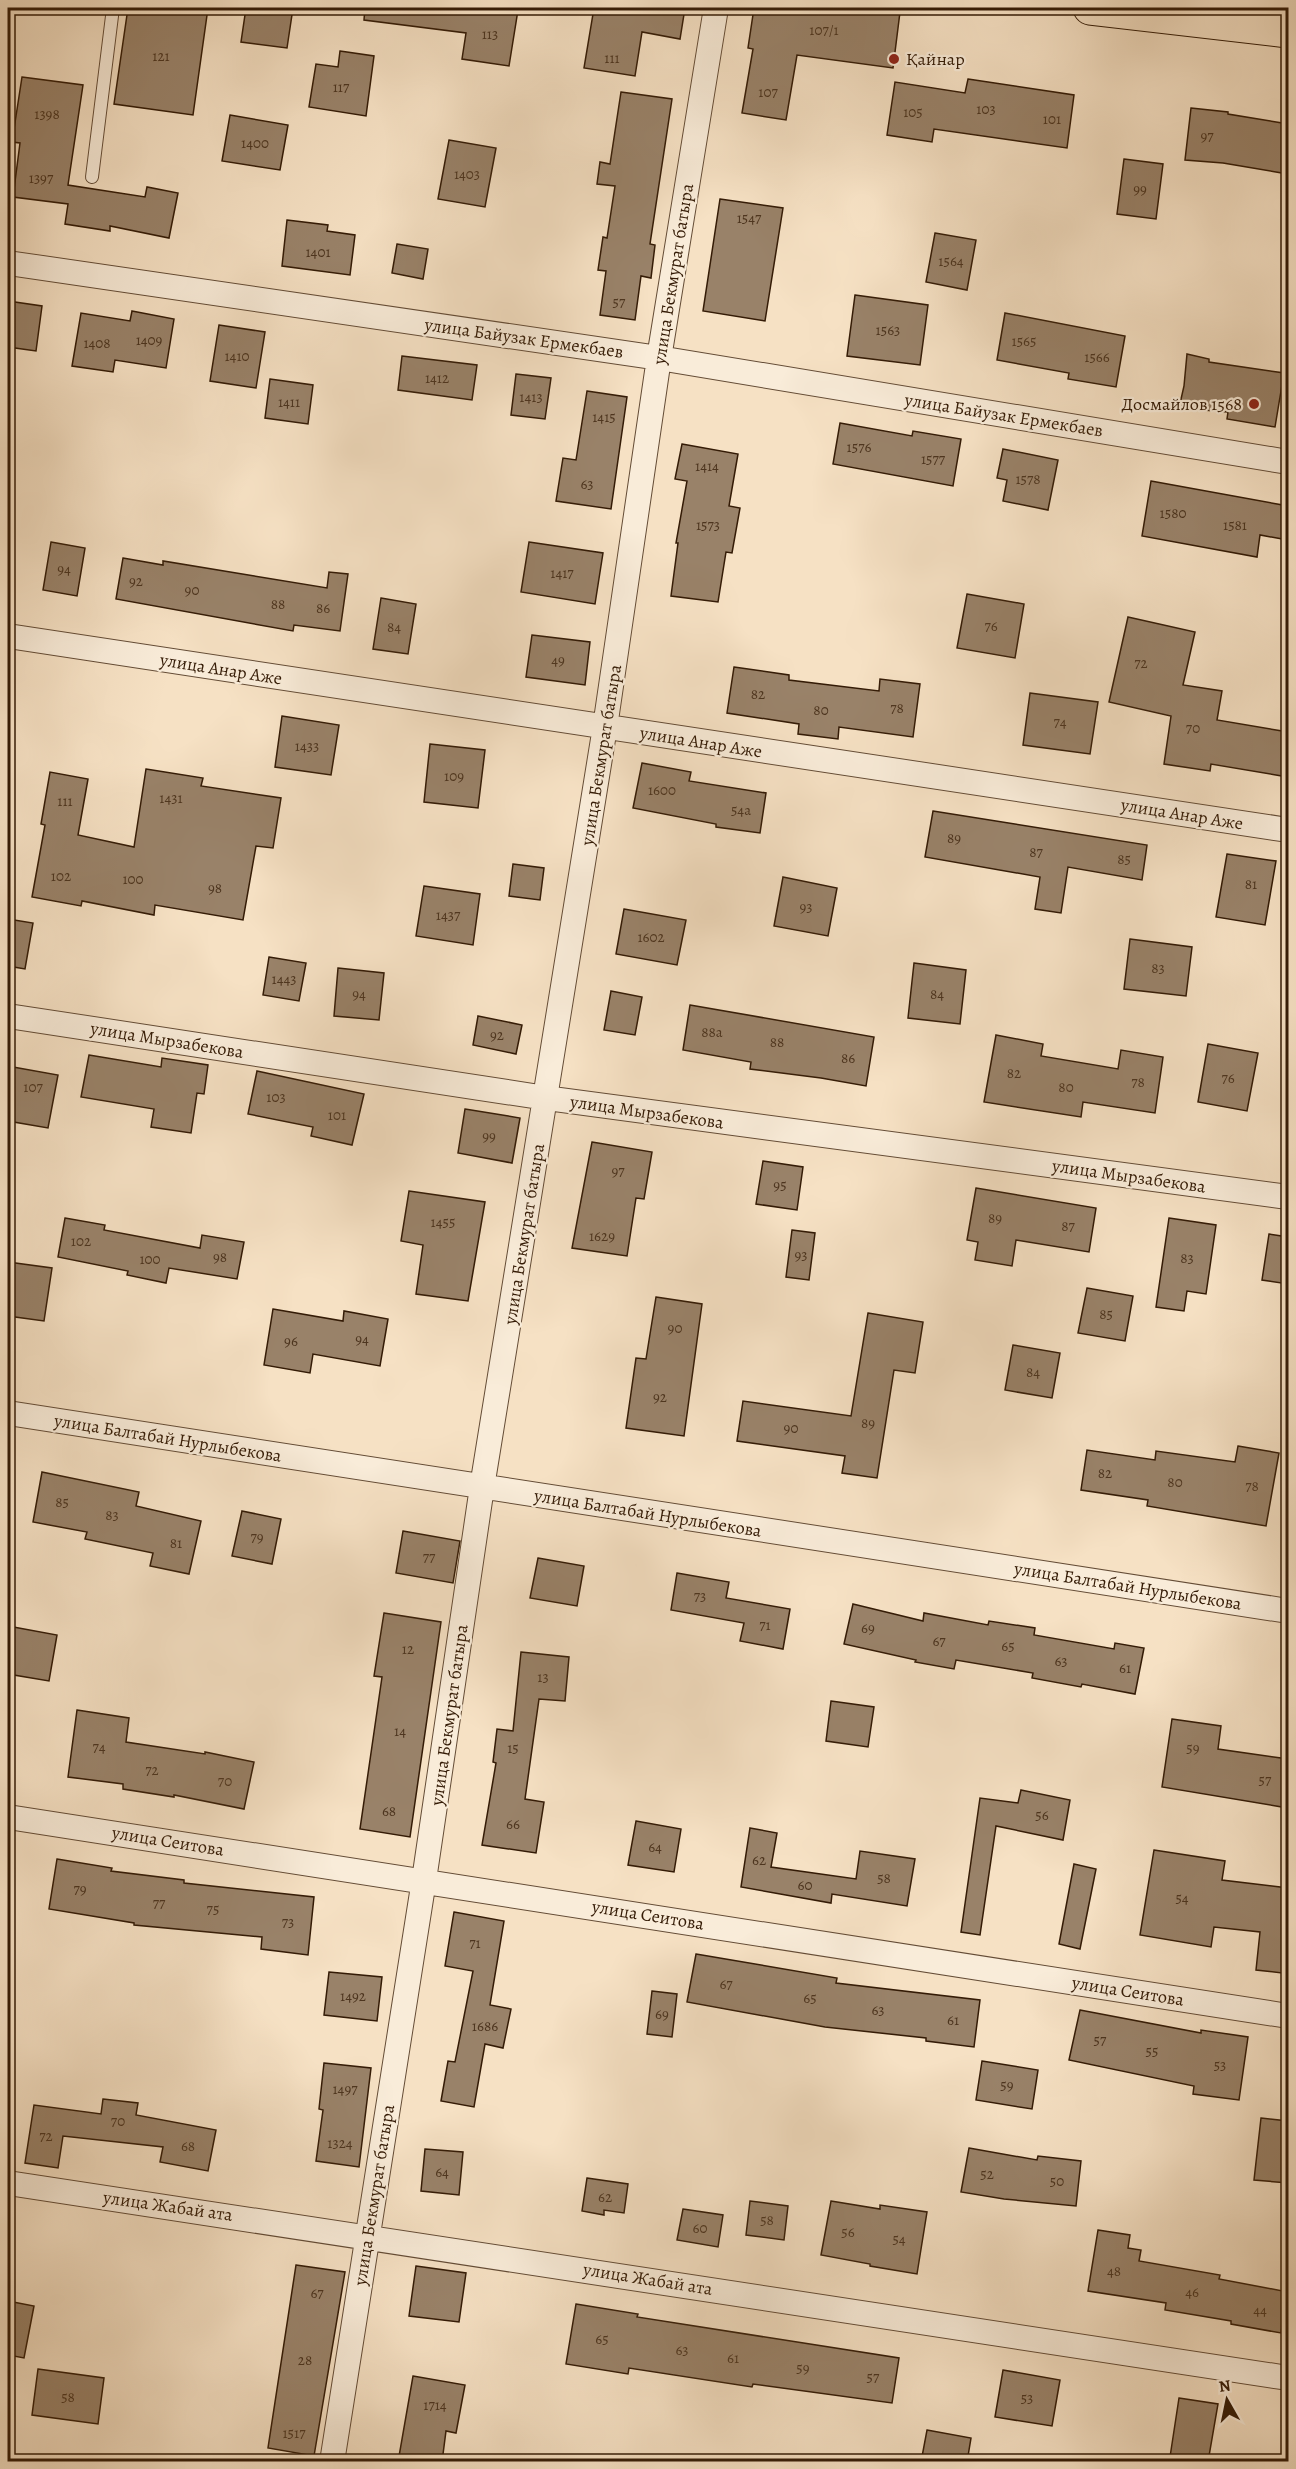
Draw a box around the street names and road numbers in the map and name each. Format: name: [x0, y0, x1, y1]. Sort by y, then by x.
street label: улица Бекмурат батыра: [647, 181, 699, 367]
street label: улица Байузак Ермекбаев: [422, 312, 625, 364]
street label: улица Байузак Ермекбаев: [902, 387, 1105, 443]
street label: улица Анар Аже: [157, 647, 284, 691]
street label: улица Бекмурат батыра: [575, 662, 627, 848]
street label: улица Анар Аже: [637, 720, 764, 764]
street label: улица Анар Аже: [1118, 792, 1245, 836]
street label: улица Мырзабекова: [88, 1016, 246, 1064]
street label: улица Мырзабекова: [568, 1089, 726, 1135]
street label: улица Бекмурат батыра: [498, 1141, 550, 1327]
street label: улица Мырзабекова: [1050, 1153, 1208, 1199]
street label: улица Балтабай Нурлыбекова: [52, 1408, 284, 1468]
street label: улица Балтабай Нурлыбекова: [532, 1483, 764, 1543]
street label: улица Балтабай Нурлыбекова: [1012, 1556, 1244, 1616]
street label: улица Бекмурат батыра: [424, 1622, 474, 1808]
street label: улица Сеитова: [109, 1820, 226, 1862]
street label: улица Сеитова: [589, 1894, 706, 1936]
street label: улица Сеитова: [1069, 1970, 1186, 2012]
street label: улица Бекмурат батыра: [348, 2102, 400, 2288]
street label: улица Жабай ата: [101, 2185, 235, 2227]
street label: улица Жабай ата: [581, 2257, 715, 2301]

